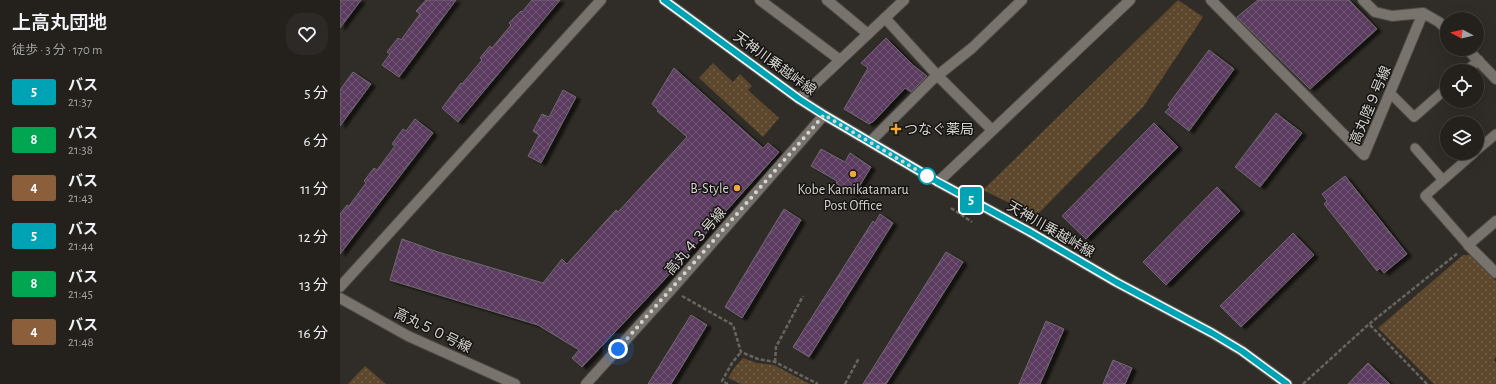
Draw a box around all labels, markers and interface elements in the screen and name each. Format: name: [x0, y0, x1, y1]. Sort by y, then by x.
north arrow: [1440, 12, 1484, 56]
map controls: [1440, 12, 1484, 160]
button: heart: [286, 13, 328, 55]
text: 上高丸団地: [12, 14, 107, 33]
street label: 天神川乗越峠線: [731, 29, 819, 98]
text: 徒歩 · 3 分 · 170 m: [12, 44, 102, 57]
street label: 高丸陸９号線: [1347, 64, 1394, 147]
button: locate: [1440, 64, 1484, 108]
text: バス: [68, 78, 98, 93]
text: 5: [31, 85, 37, 99]
text: 5 分: [304, 86, 328, 101]
text: 21:37: [68, 96, 92, 109]
button: layers: [1440, 116, 1484, 160]
place label: つなぐ薬局: [904, 122, 974, 137]
marker: つなぐ薬局: [891, 124, 901, 134]
text: バス: [68, 126, 98, 141]
text: 8: [31, 133, 37, 147]
text: 6 分: [303, 134, 328, 149]
text: 21:38: [68, 144, 93, 157]
unlabelled marker: [918, 167, 936, 185]
marker: Kobe Kamikatamaru Post Office: [848, 169, 858, 179]
text: バス: [68, 174, 98, 189]
text: 4: [30, 181, 38, 195]
text: 11 分: [300, 182, 328, 197]
place label: B-Style: [690, 182, 729, 196]
marker: B-Style: [732, 183, 742, 193]
place label: Kobe Kamikatamaru Post Office: [797, 183, 909, 213]
line badge: 5: [958, 187, 984, 213]
text: 21:43: [68, 192, 93, 205]
text: 5: [968, 193, 974, 207]
street label: 天神川乗越峠線: [1005, 198, 1097, 260]
street label: 高丸４３号線: [662, 205, 729, 278]
text: バス: [68, 222, 98, 237]
text: 5: [31, 229, 37, 243]
text: 12 分: [299, 230, 328, 245]
text: 21:44: [68, 240, 94, 253]
text: バス: [68, 270, 98, 285]
text: 8: [31, 277, 37, 291]
text: 13 分: [299, 278, 328, 293]
text: 21:45: [68, 288, 93, 301]
street label: 高丸５０号線: [392, 305, 474, 356]
text: バス: [68, 318, 98, 333]
text: 4: [30, 325, 38, 339]
text: 16 分: [298, 326, 328, 341]
text: 21:48: [68, 336, 94, 349]
your location: [608, 339, 628, 359]

